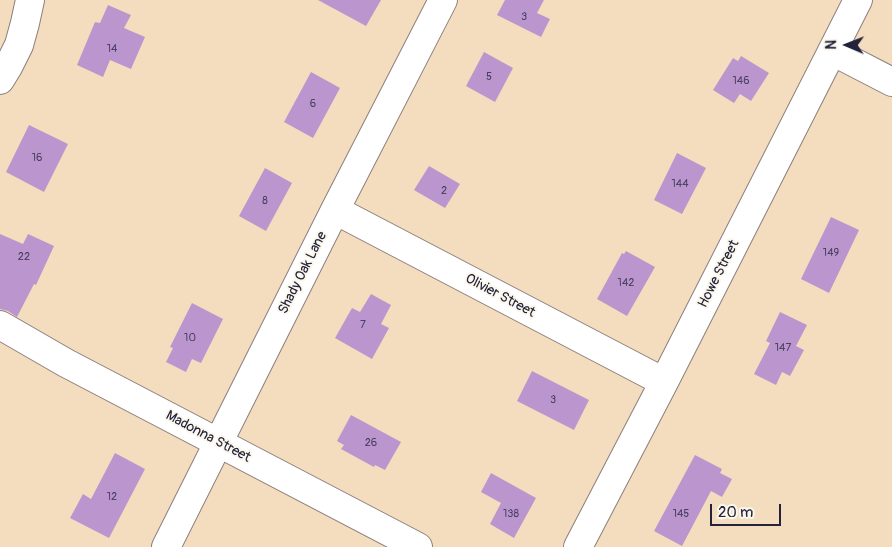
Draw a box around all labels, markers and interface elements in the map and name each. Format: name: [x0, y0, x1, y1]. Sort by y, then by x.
house number: 3: [521, 10, 527, 24]
north arrow: [822, 20, 872, 70]
text: N: [823, 40, 840, 50]
house number: 14: [107, 42, 117, 56]
house number: 5: [486, 70, 492, 84]
house number: 146: [732, 74, 750, 88]
house number: 6: [310, 97, 316, 111]
house number: 16: [32, 151, 42, 165]
house number: 144: [671, 177, 689, 191]
house number: 2: [441, 184, 447, 198]
house number: 8: [262, 194, 268, 208]
street label: Shady Oak Lane: [275, 229, 331, 317]
street label: Howe Street: [695, 237, 743, 311]
house number: 149: [823, 246, 839, 260]
house number: 22: [18, 250, 30, 264]
street label: Olivier Street: [462, 271, 538, 321]
house number: 142: [618, 276, 634, 290]
house number: 7: [360, 318, 366, 332]
house number: 10: [184, 331, 196, 345]
house number: 147: [775, 341, 791, 355]
house number: 3: [550, 393, 556, 407]
street label: Madonna Street: [163, 408, 253, 466]
house number: 26: [365, 436, 377, 450]
house number: 12: [107, 490, 117, 504]
scale bar: [712, 494, 783, 526]
text: 20 m: [718, 503, 753, 522]
house number: 138: [503, 507, 519, 521]
house number: 145: [673, 507, 689, 521]

